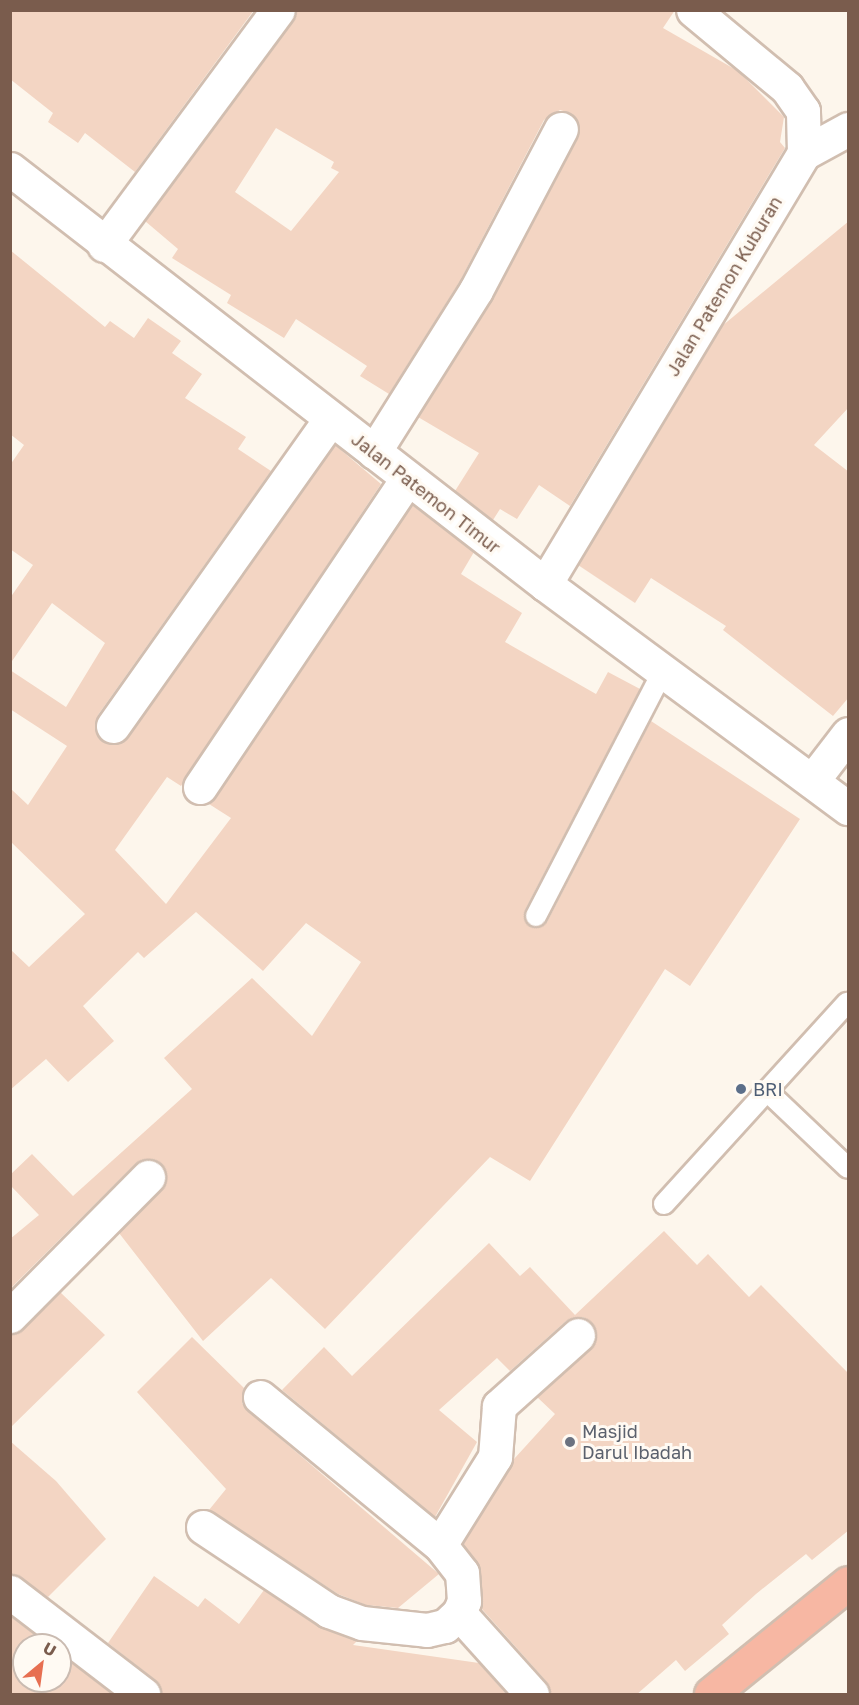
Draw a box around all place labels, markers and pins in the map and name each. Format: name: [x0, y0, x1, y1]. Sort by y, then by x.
place label: BRI: [753, 1078, 783, 1100]
marker: BRI: [734, 1082, 748, 1096]
place label: Masjid Darul Ibadah: [582, 1421, 692, 1464]
marker: Masjid Darul Ibadah: [563, 1435, 577, 1449]

